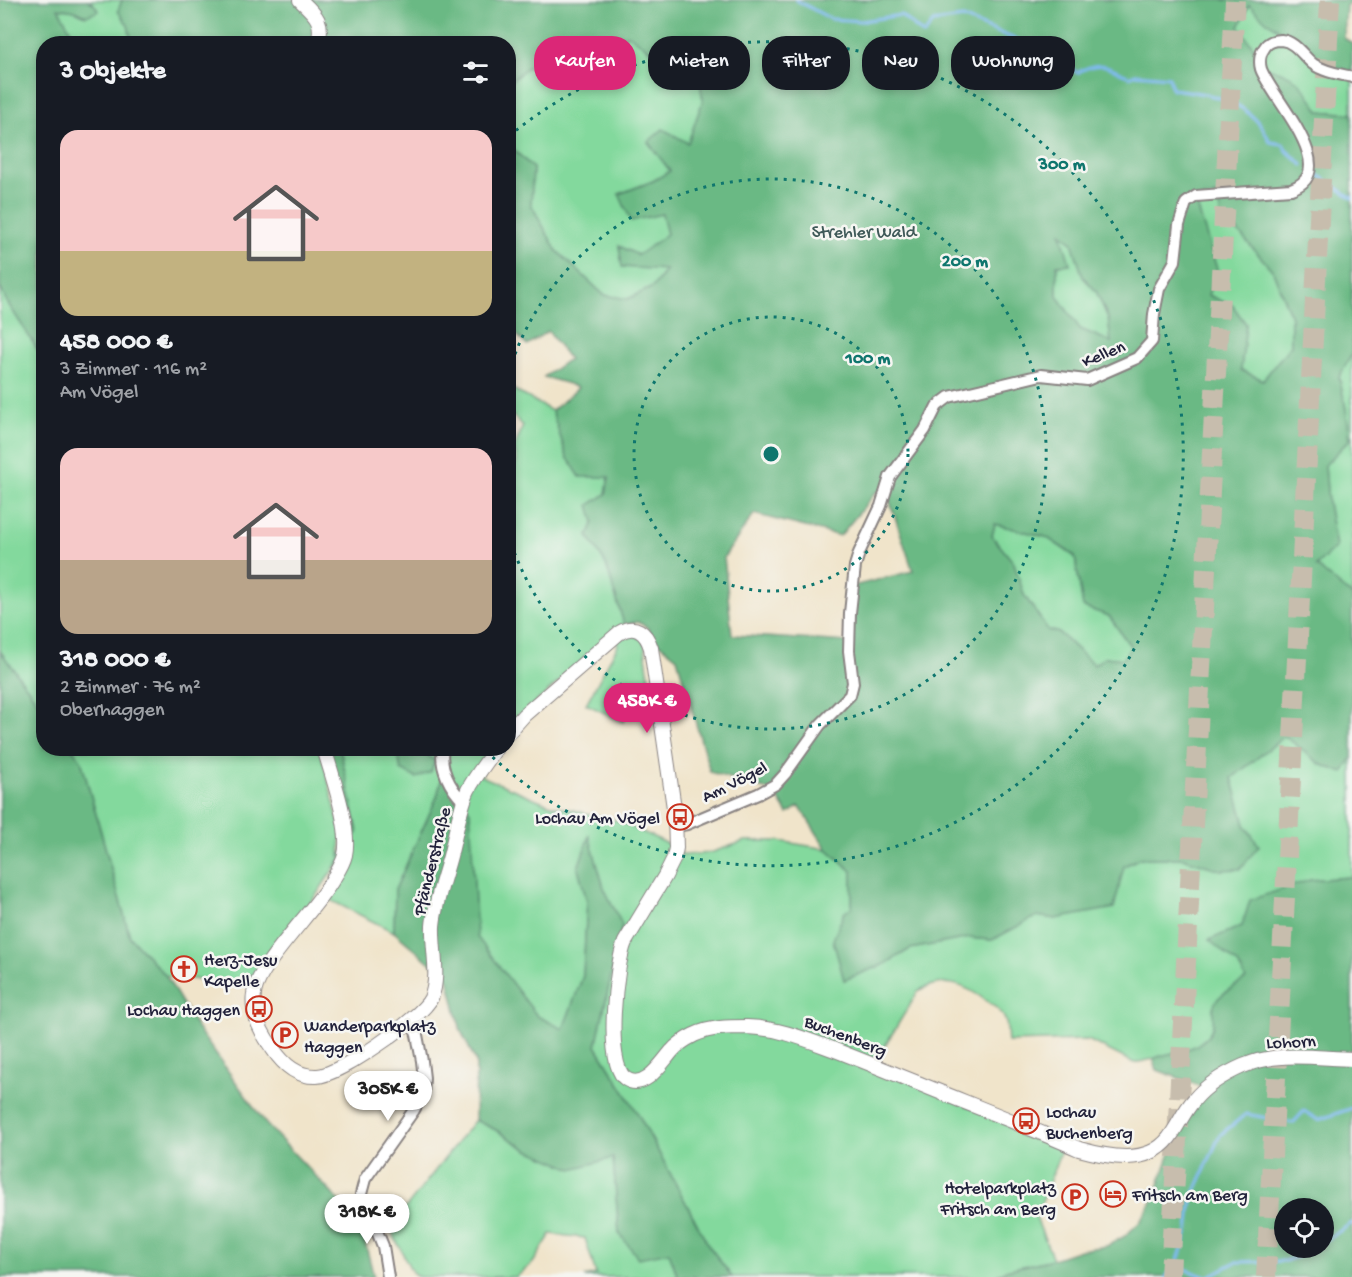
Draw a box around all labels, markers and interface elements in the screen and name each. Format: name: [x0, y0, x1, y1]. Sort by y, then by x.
chip: Kaufen: [534, 36, 636, 90]
chip: Mieten: [648, 36, 750, 90]
chip: Filter: [762, 36, 850, 90]
chip: Neu: [862, 36, 939, 90]
chip: Wohnung: [951, 36, 1075, 90]
icon: filters: [459, 56, 492, 89]
text: 3 Objekte: [60, 57, 166, 88]
text: 300 m: [1038, 155, 1086, 176]
icon: home: [222, 169, 330, 277]
park label: Strehler Wald: [812, 223, 918, 244]
text: 200 m: [942, 252, 988, 273]
text: 458 000 €: [60, 328, 172, 359]
street label: Kellen: [1079, 337, 1129, 373]
text: 100 m: [845, 349, 891, 370]
text: 3 Zimmer · 116 m²: [60, 359, 207, 382]
text: Am Vögel: [60, 382, 138, 405]
centre of rings: [761, 444, 781, 464]
icon: home: [222, 487, 330, 595]
text: 318 000 €: [60, 646, 170, 677]
text: 2 Zimmer · 76 m²: [60, 677, 201, 700]
pin: 458K €: [598, 683, 696, 734]
text: 458K €: [618, 691, 676, 714]
text: Oberhaggen: [60, 700, 164, 723]
street label: Am Vögel: [699, 758, 771, 809]
bus stop icon: Lochau Am Vögel: [665, 802, 695, 832]
street label: Pfänderstraße: [410, 805, 457, 919]
place label: Lochau Am Vögel: [535, 809, 660, 830]
place label: Herz-Jesu Kapelle: [204, 951, 278, 993]
church icon: Herz-Jesu Kapelle: [169, 954, 199, 984]
bus stop icon: Lochau Haggen: [244, 994, 274, 1024]
place label: Lochau Haggen: [127, 1001, 240, 1022]
street label: Buchenberg: [800, 1012, 889, 1063]
place label: Wanderparkplatz Haggen: [304, 1017, 436, 1059]
parking icon: Wanderparkplatz Haggen: [270, 1020, 300, 1050]
street label: Lohorn: [1266, 1032, 1317, 1055]
pin: 305K €: [339, 1071, 437, 1122]
text: 305K €: [358, 1079, 418, 1102]
place label: Lochau Buchenberg: [1045, 1103, 1133, 1145]
bus stop icon: Lochau Buchenberg: [1011, 1106, 1041, 1136]
place label: Hotelparkplatz Fritsch am Berg: [939, 1179, 1057, 1221]
hotel icon: Fritsch am Berg: [1098, 1179, 1128, 1209]
parking icon: Hotelparkplatz Fritsch am Berg: [1060, 1182, 1090, 1212]
place label: Fritsch am Berg: [1131, 1186, 1248, 1207]
pin: 318K €: [318, 1194, 416, 1245]
map controls: [1274, 1198, 1334, 1258]
button: locate: [1274, 1198, 1334, 1258]
text: 318K €: [338, 1202, 396, 1225]

